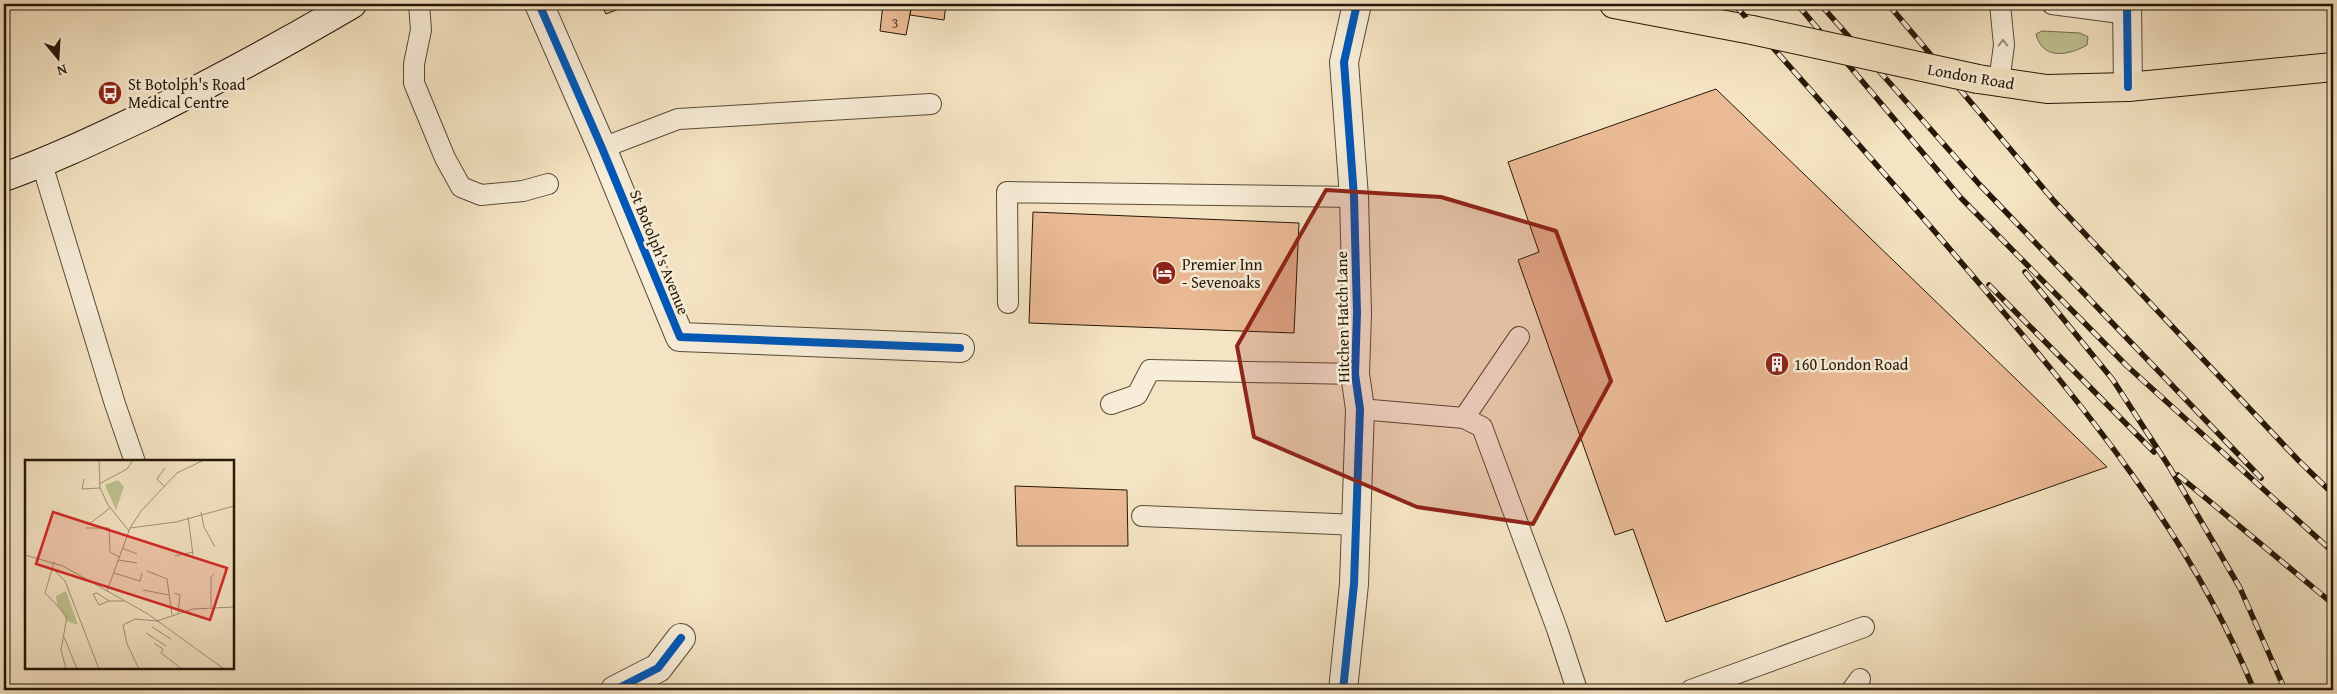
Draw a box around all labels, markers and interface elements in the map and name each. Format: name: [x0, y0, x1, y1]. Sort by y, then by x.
house number: 3: [892, 13, 898, 33]
north arrow: [32, 32, 82, 82]
one-way arrow: [1998, 39, 2008, 46]
street label: London Road: [1926, 57, 2017, 96]
text: N: [54, 59, 70, 82]
place label: St Botolph's Road Medical Centre: [128, 72, 246, 114]
bus stop icon: St Botolph's Road Medical Centre: [97, 80, 123, 106]
street label: St Botolph's Avenue: [624, 186, 696, 318]
street label: Hitchen Hatch Lane: [1329, 251, 1355, 383]
place label: Premier Inn - Sevenoaks: [1182, 252, 1263, 294]
hotel icon: Premier Inn - Sevenoaks: [1151, 260, 1177, 286]
building icon: 160 London Road: [1764, 351, 1790, 377]
place label: 160 London Road: [1794, 352, 1909, 376]
inset map: [25, 460, 234, 669]

